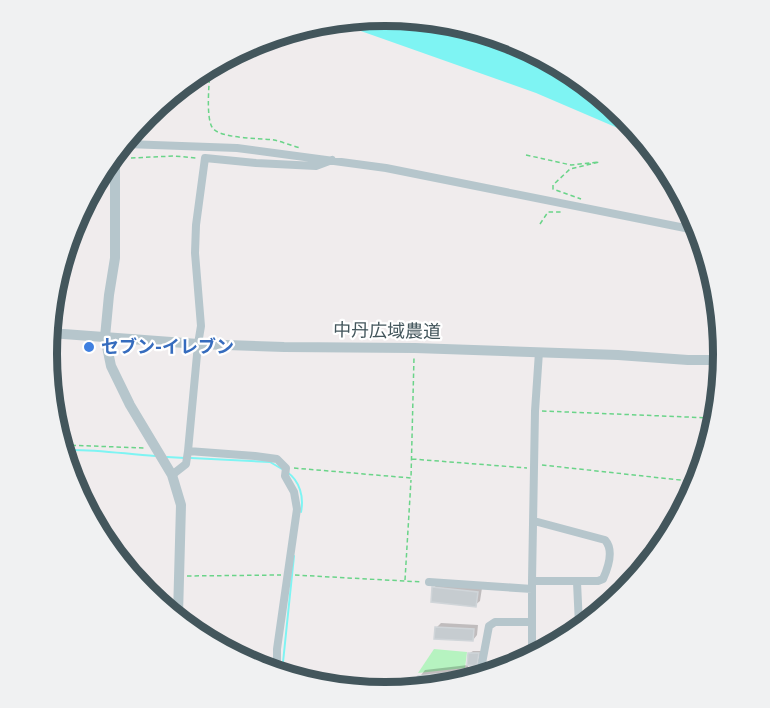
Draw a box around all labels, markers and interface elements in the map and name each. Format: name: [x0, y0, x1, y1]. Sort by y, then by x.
street label: 中丹広域農道: [333, 319, 441, 343]
place label: セブン-イレブン: [101, 336, 234, 358]
marker: セブン-イレブン: [82, 340, 96, 354]

